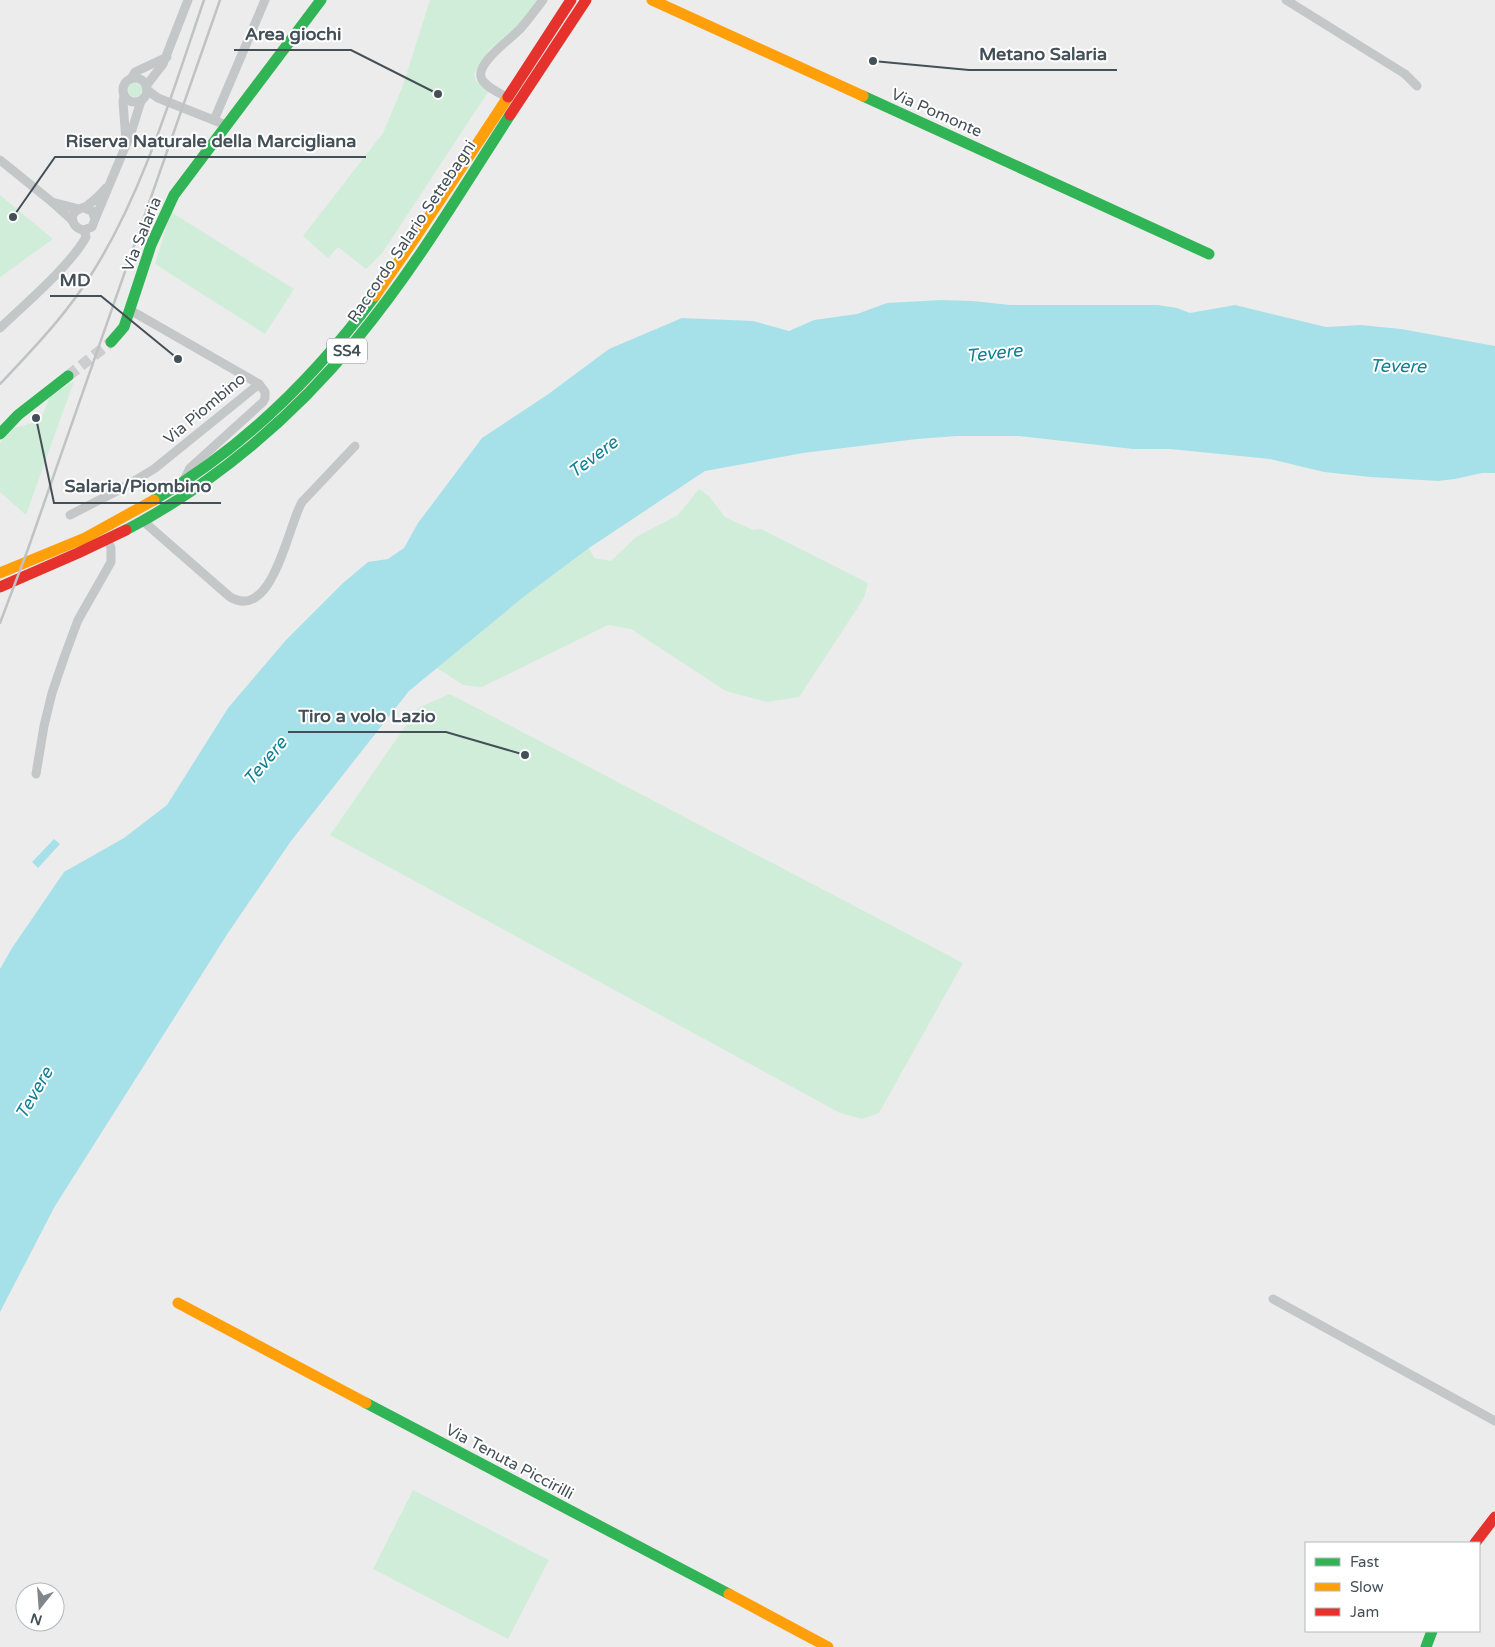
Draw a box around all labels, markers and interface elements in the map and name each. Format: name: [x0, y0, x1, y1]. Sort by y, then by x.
callout: Area giochi: [234, 17, 351, 50]
text: Area giochi: [245, 23, 341, 45]
callout: Metano Salaria: [969, 37, 1117, 70]
text: Metano Salaria: [979, 43, 1107, 65]
street label: Via Pomonte: [888, 84, 985, 142]
callout: Riserva Naturale della Marcigliana: [55, 124, 366, 157]
text: Riserva Naturale della Marcigliana: [66, 130, 356, 152]
street label: Raccordo Salario Settebagni: [343, 137, 480, 327]
street label: Via Salaria: [118, 194, 166, 275]
callout: MD: [50, 263, 101, 296]
text: MD: [60, 269, 90, 291]
road number: SS4: [327, 338, 367, 364]
water label: Tevere: [965, 339, 1024, 367]
water label: Tevere: [1370, 355, 1427, 378]
street label: Via Piombino: [160, 369, 250, 449]
water label: Tevere: [564, 431, 623, 483]
callout: Salaria/Piombino: [54, 470, 221, 503]
text: Salaria/Piombino: [65, 475, 212, 497]
callout: Tiro a volo Lazio: [288, 699, 446, 732]
text: Tiro a volo Lazio: [297, 705, 436, 727]
water label: Tevere: [238, 732, 292, 790]
water label: Tevere: [10, 1062, 58, 1123]
street label: Via Tenuta Piccirilli: [442, 1420, 577, 1504]
legend: [1305, 1542, 1480, 1632]
text: Fast: [1350, 1553, 1380, 1571]
text: Slow: [1350, 1578, 1384, 1596]
north arrow: [15, 1582, 65, 1632]
text: Jam: [1350, 1603, 1379, 1621]
text: N: [28, 1609, 44, 1629]

